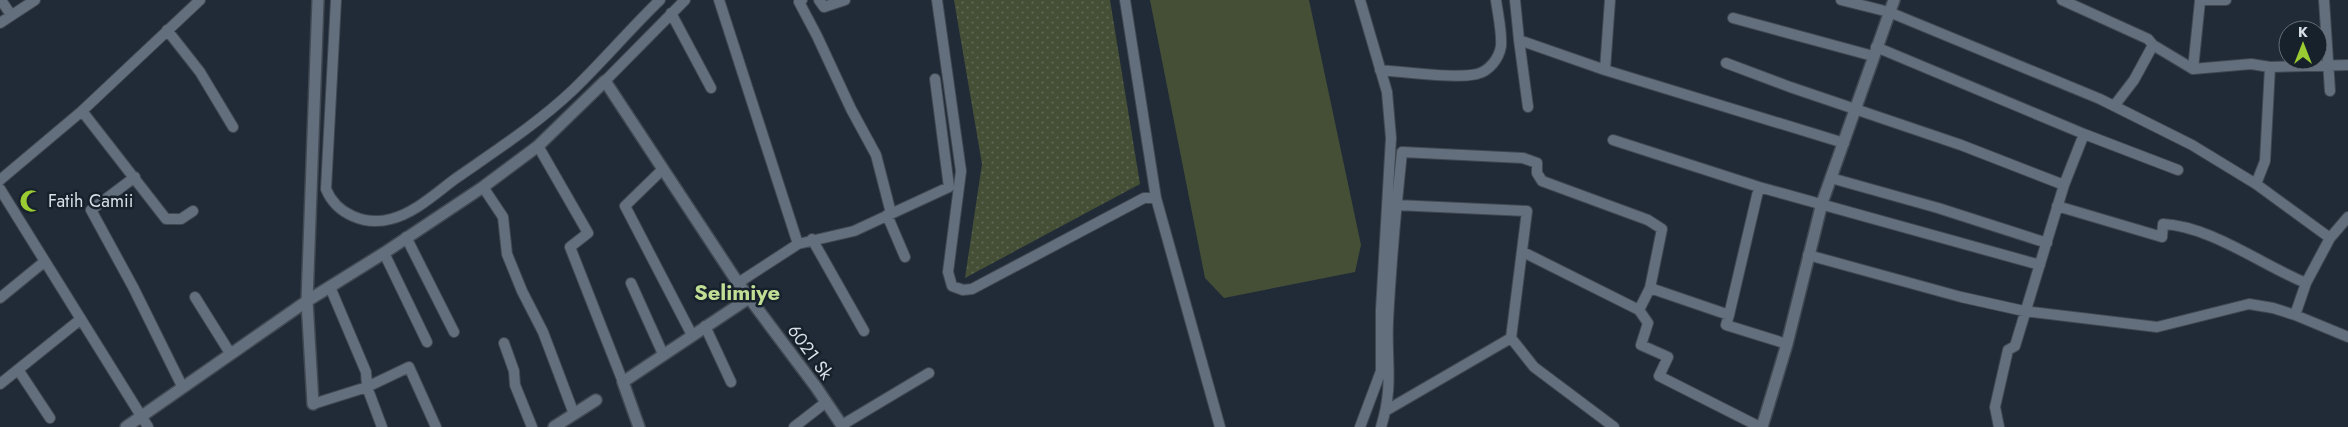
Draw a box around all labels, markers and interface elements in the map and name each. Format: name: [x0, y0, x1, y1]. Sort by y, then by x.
north arrow: [2278, 20, 2328, 70]
text: K: [2298, 22, 2308, 42]
mosque icon: Fatih Camii: [18, 188, 44, 214]
place label: Fatih Camii: [48, 188, 133, 214]
district label: Selimiye: [694, 276, 780, 308]
street label: 6021 Sk: [781, 319, 839, 385]

